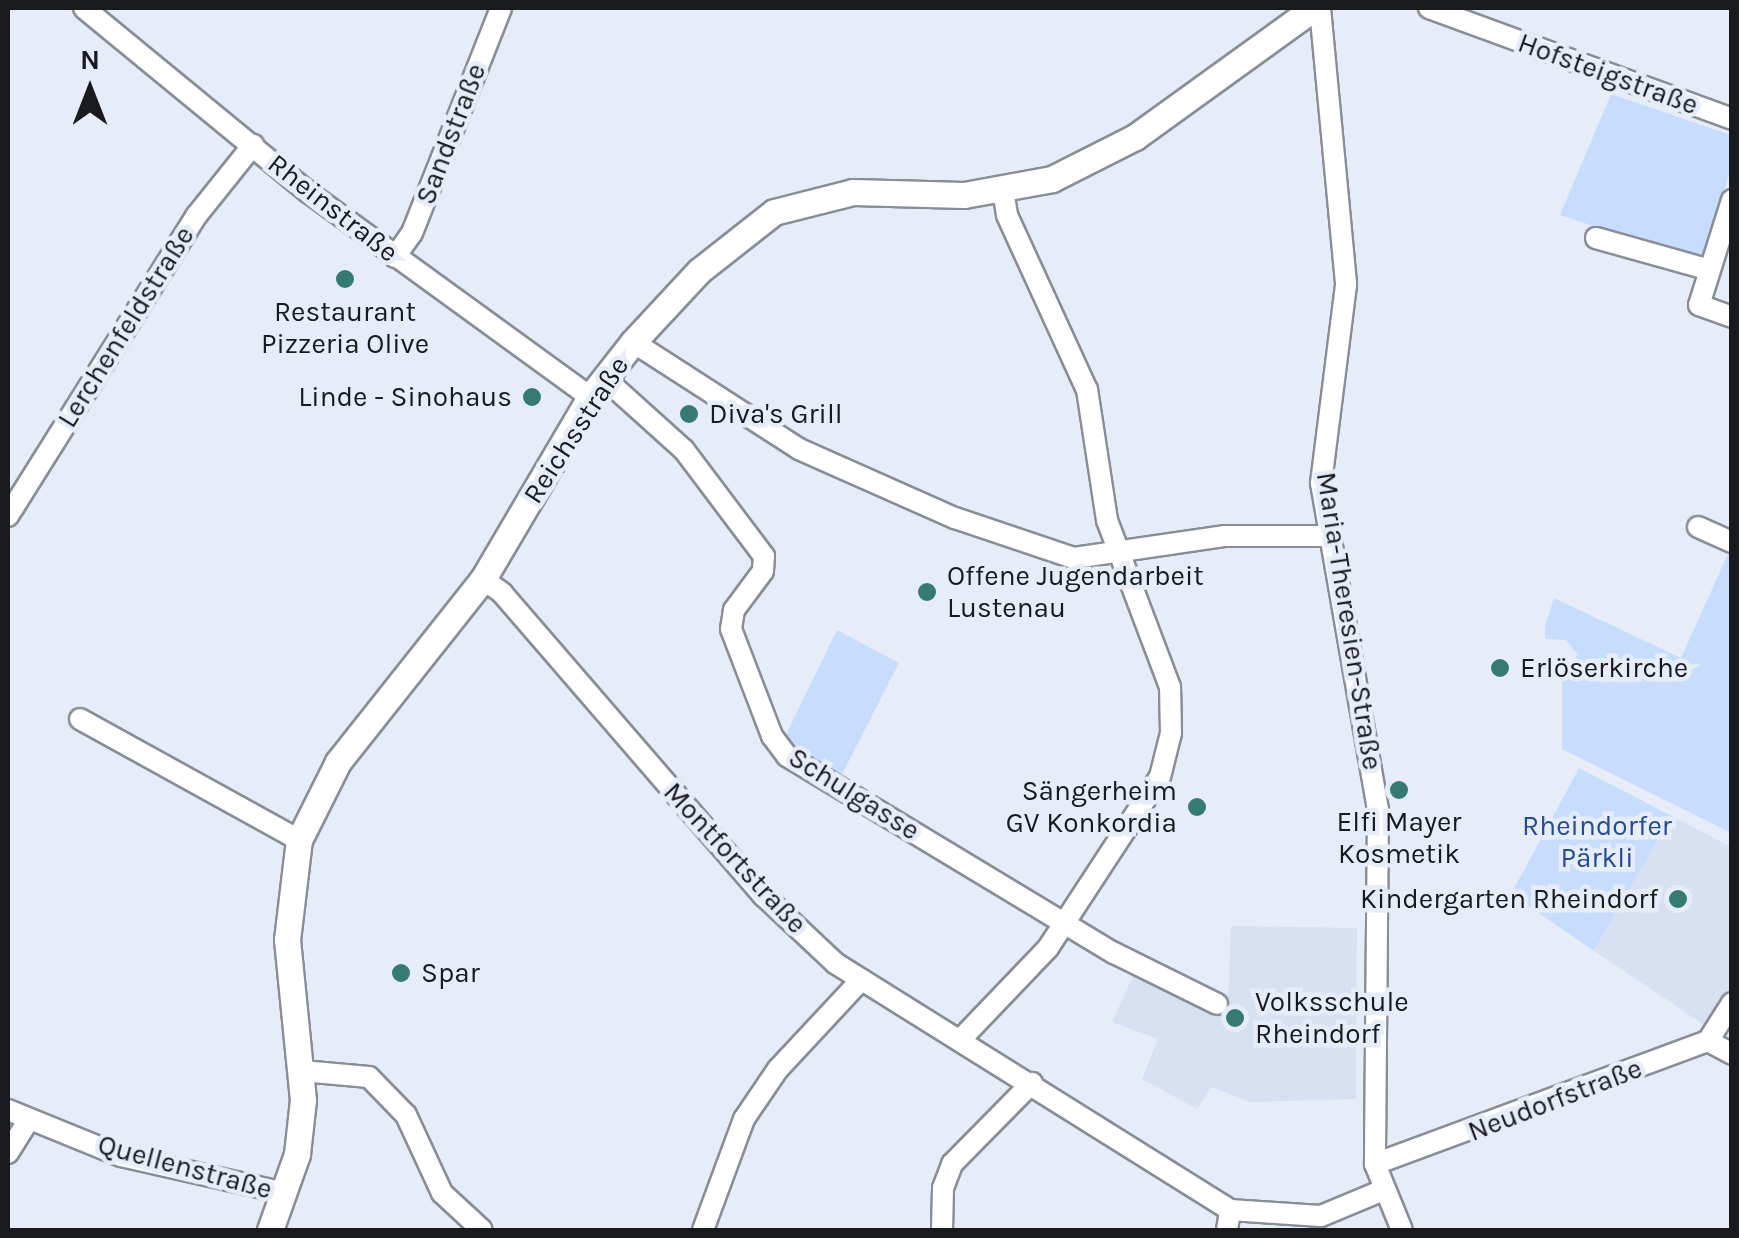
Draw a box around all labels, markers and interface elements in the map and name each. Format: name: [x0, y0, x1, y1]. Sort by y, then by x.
street label: Hofsteigstraße: [1513, 26, 1703, 122]
north arrow: [40, 40, 140, 140]
text: N: [80, 43, 100, 76]
street label: Sandstraße: [409, 59, 493, 209]
street label: Rheinstraße: [261, 147, 405, 269]
street label: Lerchenfeldstraße: [51, 220, 201, 434]
marker: Restaurant Pizzeria Olive: [334, 268, 356, 290]
place label: Restaurant Pizzeria Olive: [261, 295, 429, 361]
street label: Reichsstraße: [516, 350, 636, 510]
place label: Linde - Sinohaus: [298, 380, 512, 414]
marker: Linde - Sinohaus: [521, 386, 543, 408]
place label: Diva's Grill: [709, 397, 843, 431]
marker: Diva's Grill: [678, 403, 700, 425]
street label: Maria-Theresien-Straße: [1309, 470, 1389, 772]
place label: Offene Jugendarbeit Lustenau: [947, 559, 1204, 625]
marker: Offene Jugendarbeit Lustenau: [916, 581, 938, 603]
place label: Erlöserkirche: [1520, 651, 1688, 685]
marker: Erlöserkirche: [1489, 657, 1511, 679]
street label: Schulgasse: [782, 741, 926, 847]
place label: Sängerheim GV Konkordia: [1006, 774, 1177, 840]
street label: Montfortstraße: [656, 775, 814, 941]
marker: Elfi Mayer Kosmetik: [1388, 779, 1410, 801]
marker: Sängerheim GV Konkordia: [1186, 796, 1208, 818]
place label: Elfi Mayer Kosmetik: [1337, 805, 1461, 871]
park label: Rheindorfer Pärkli: [1522, 809, 1672, 875]
place label: Kindergarten Rheindorf: [1360, 882, 1658, 916]
marker: Kindergarten Rheindorf: [1667, 888, 1689, 910]
place label: Spar: [421, 956, 480, 990]
marker: Spar: [390, 962, 412, 984]
place label: Volksschule Rheindorf: [1255, 985, 1409, 1051]
marker: Volksschule Rheindorf: [1224, 1007, 1246, 1029]
street label: Neudorfstraße: [1463, 1051, 1647, 1149]
street label: Quellenstraße: [94, 1128, 276, 1206]

